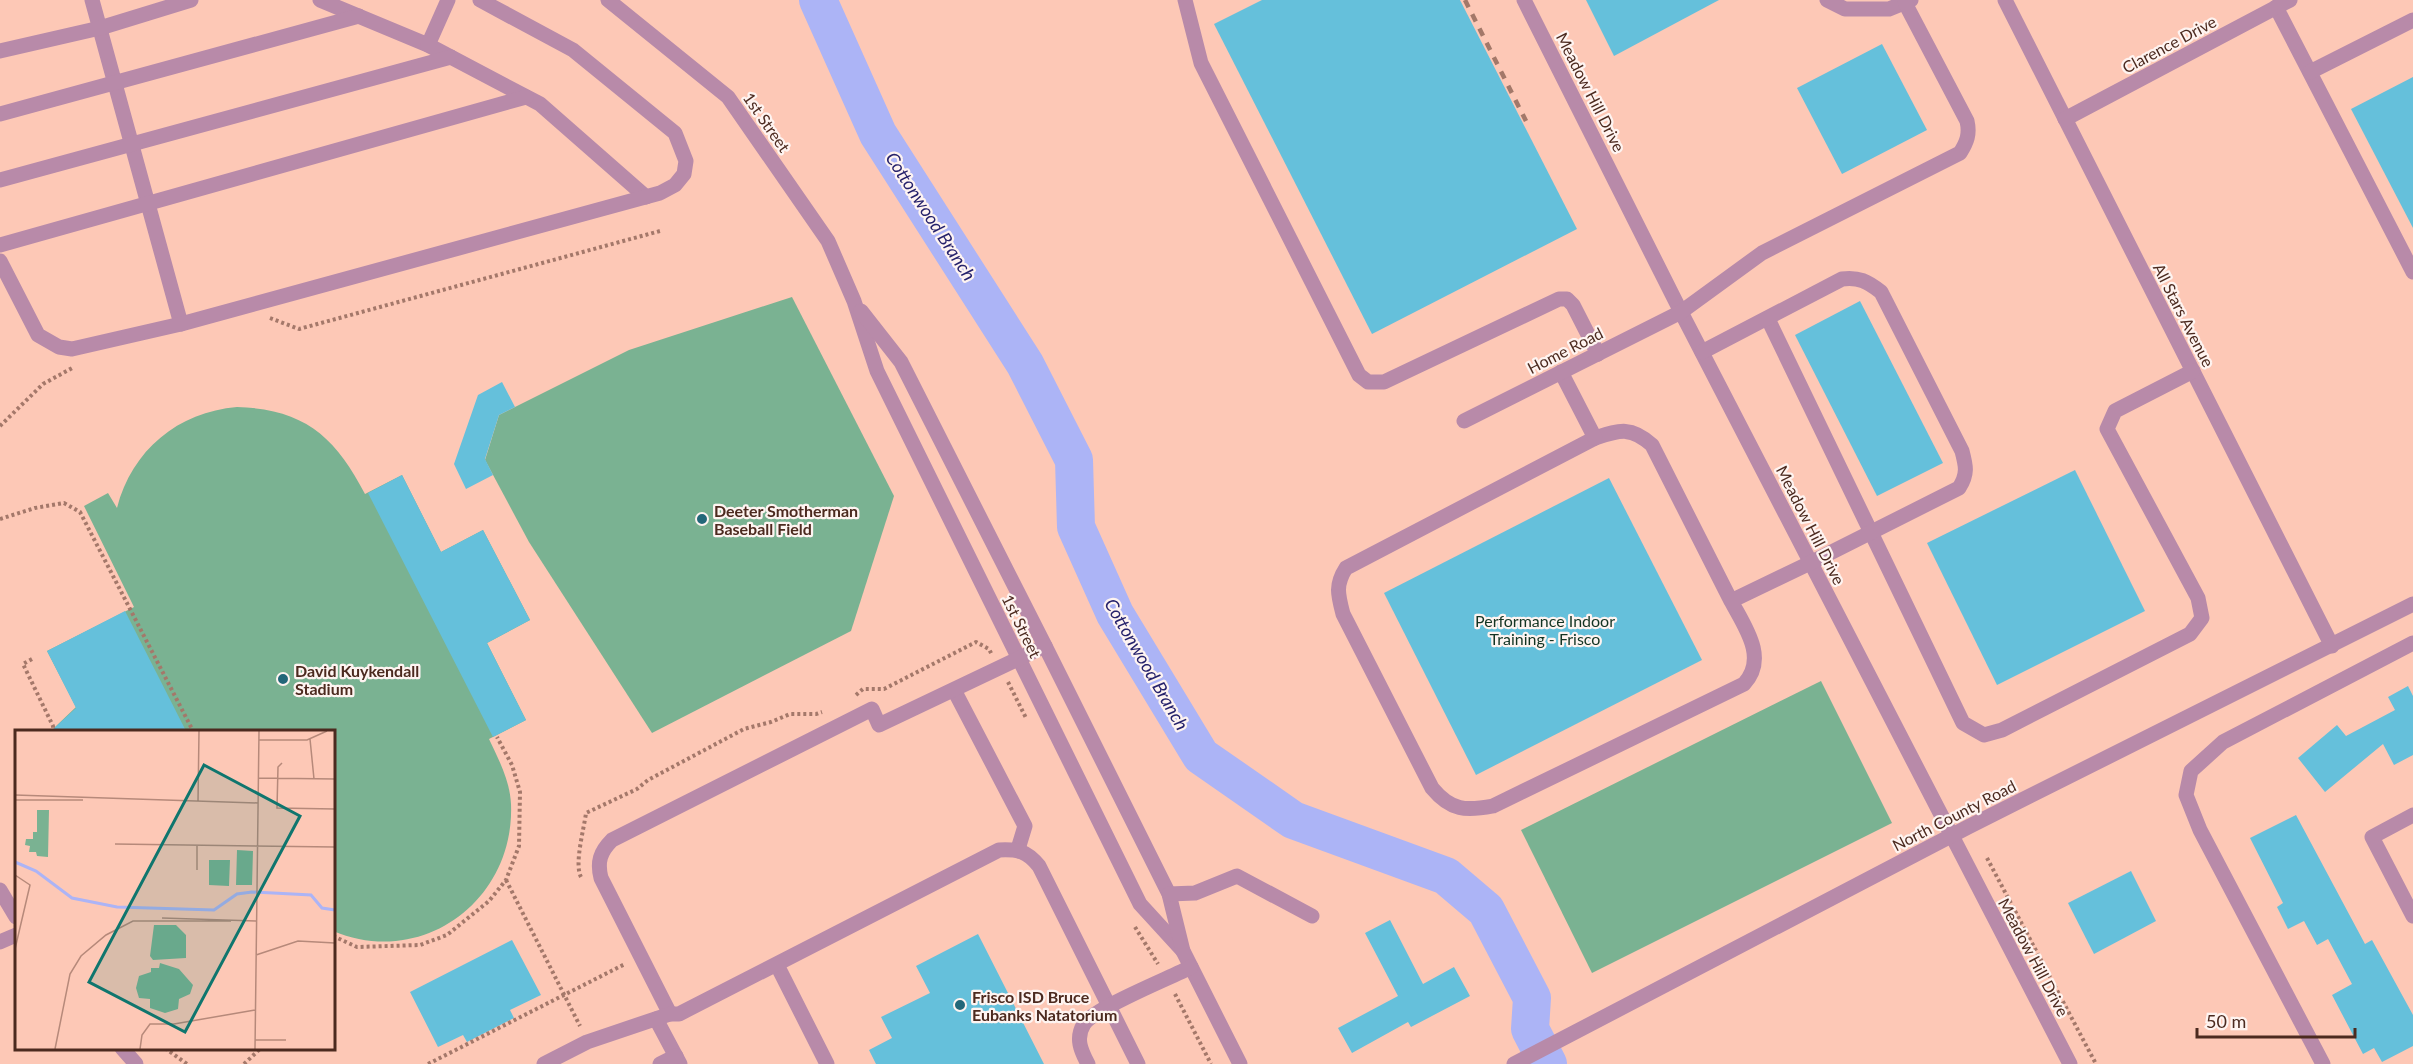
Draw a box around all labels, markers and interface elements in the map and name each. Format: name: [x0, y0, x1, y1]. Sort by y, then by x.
street label: Clarence Drive: [2119, 11, 2219, 77]
street label: Meadow Hill Drive: [1553, 29, 1629, 155]
street label: 1st Street: [740, 89, 794, 156]
water label: Cottonwood Branch: [881, 148, 981, 284]
street label: All Stars Avenue: [2150, 260, 2218, 370]
street label: Home Road: [1524, 323, 1606, 377]
street label: Meadow Hill Drive: [1773, 462, 1849, 588]
place label: Deeter Smotherman Baseball Field: [714, 501, 858, 538]
marker: Deeter Smotherman Baseball Field: [695, 512, 709, 526]
street label: 1st Street: [999, 591, 1046, 661]
water label: Cottonwood Branch: [1100, 594, 1194, 734]
park label: Performance Indoor Training - Frisco: [1475, 611, 1615, 648]
place label: David Kuykendall Stadium: [295, 661, 419, 698]
marker: David Kuykendall Stadium: [276, 672, 290, 686]
inset map: [15, 730, 334, 1049]
street label: North County Road: [1889, 776, 2019, 854]
street label: Meadow Hill Drive: [1995, 895, 2073, 1019]
place label: Frisco ISD Bruce Eubanks Natatorium: [972, 987, 1117, 1024]
marker: Frisco ISD Bruce Eubanks Natatorium: [953, 998, 967, 1012]
scale bar: [2197, 1001, 2354, 1039]
text: 50 m: [2206, 1010, 2246, 1032]

